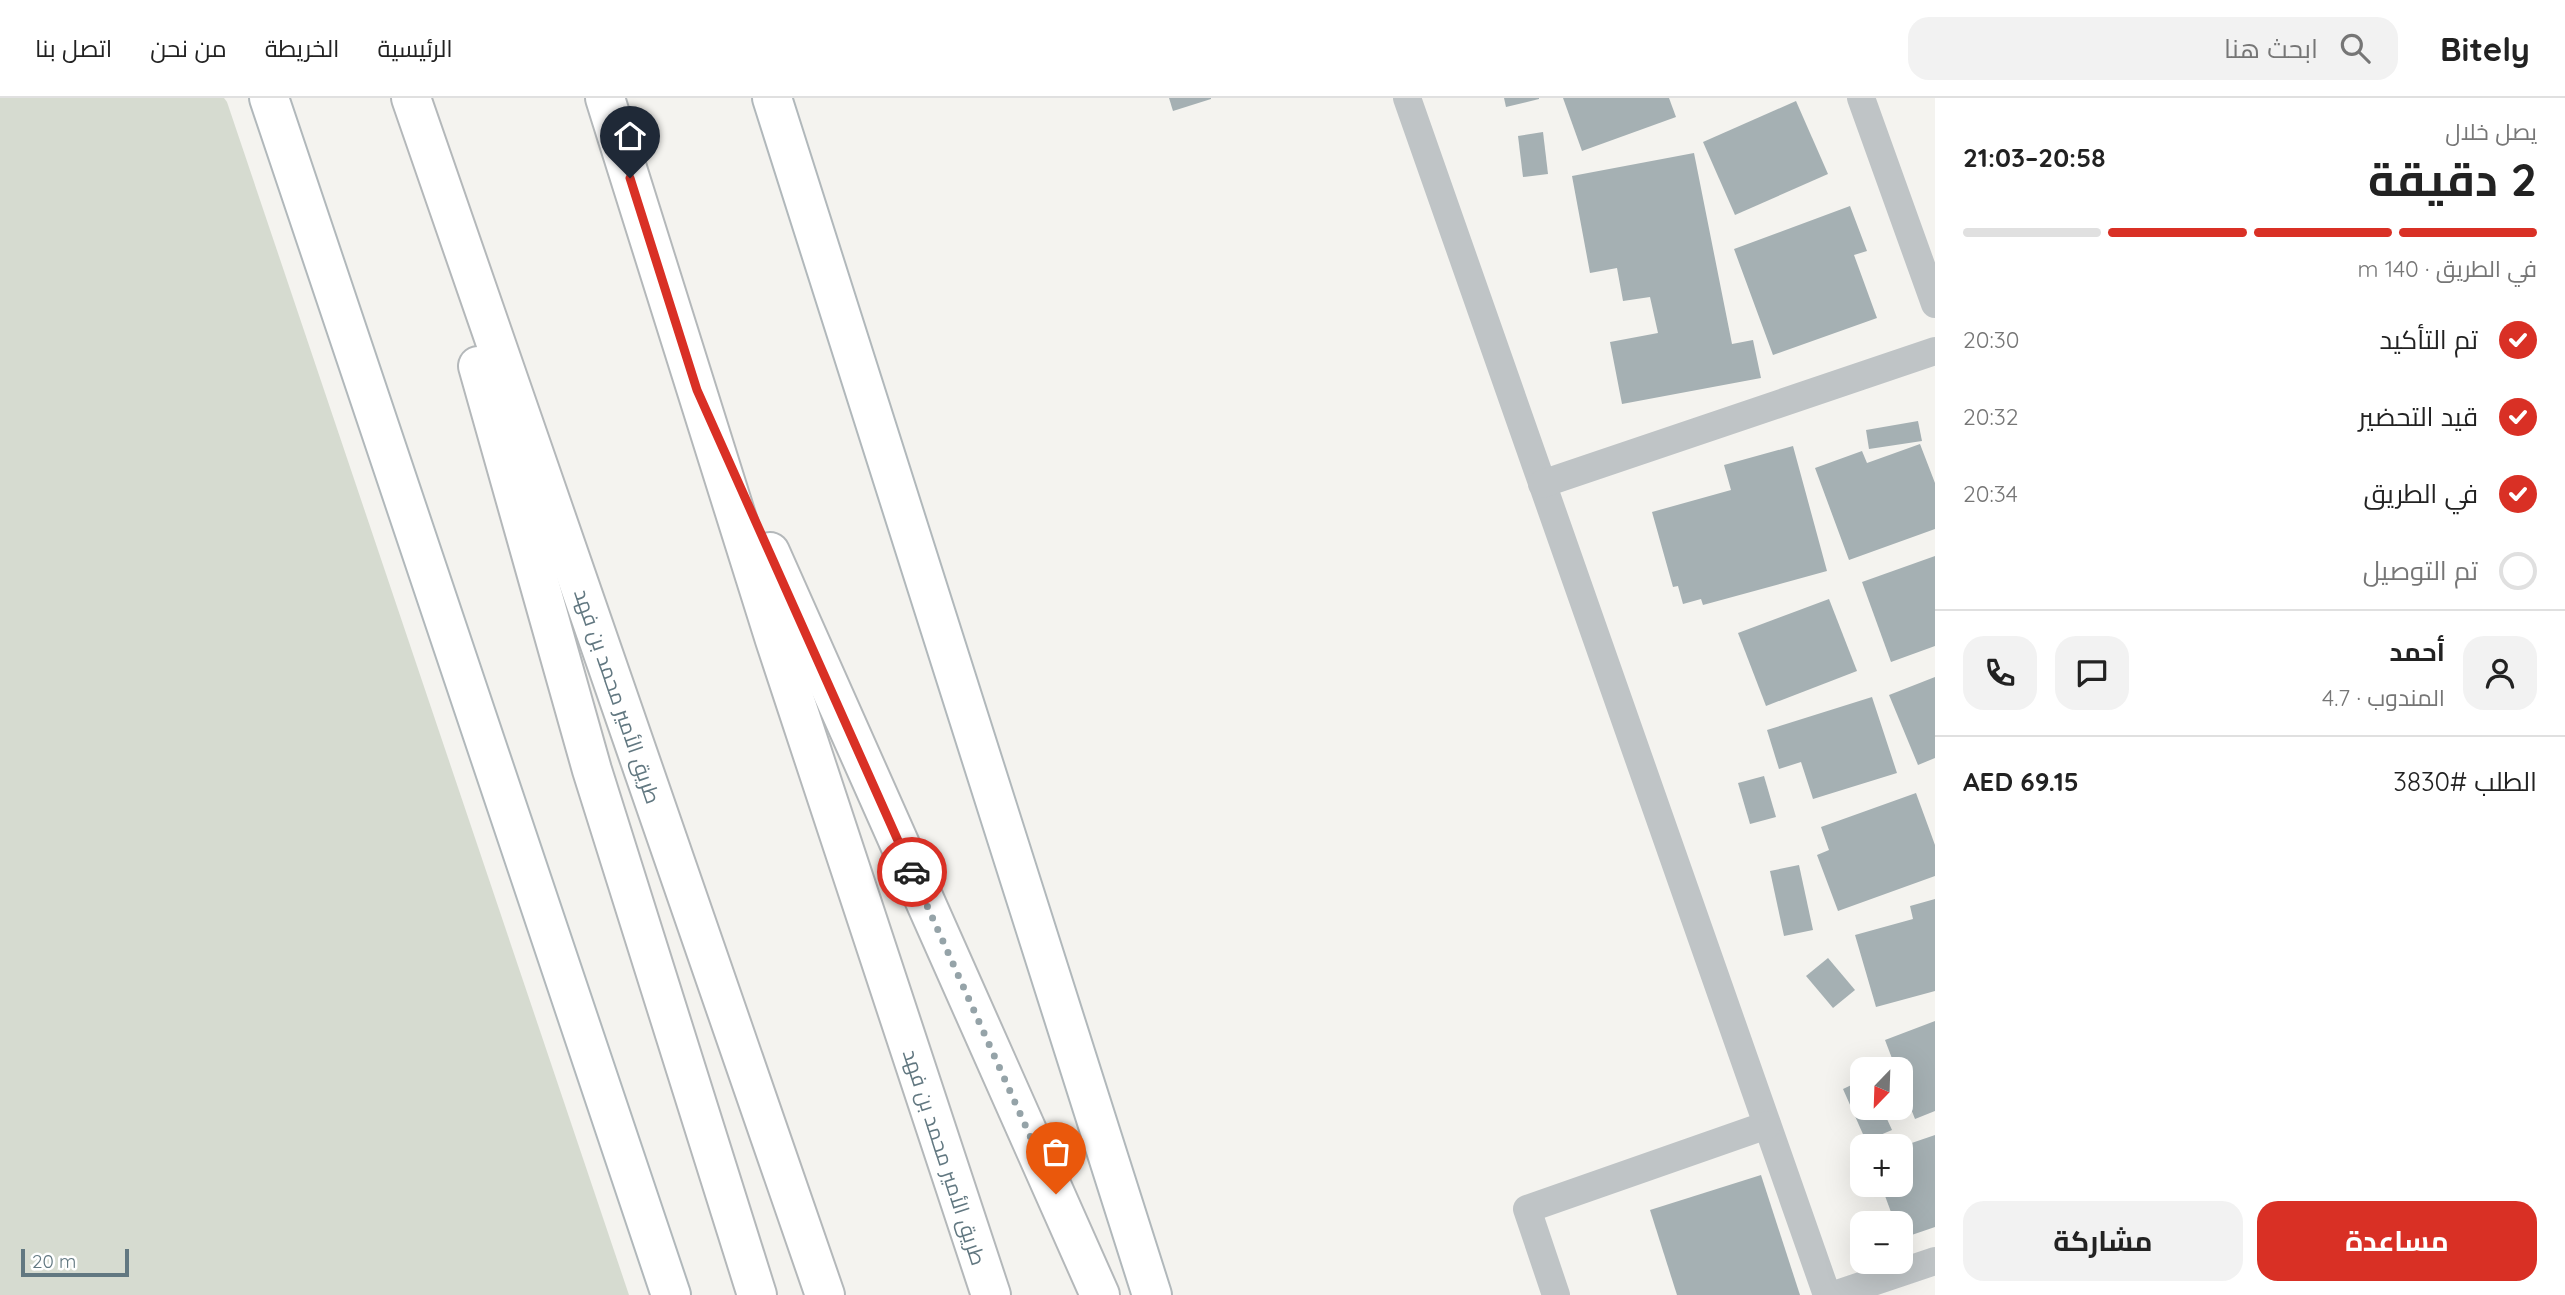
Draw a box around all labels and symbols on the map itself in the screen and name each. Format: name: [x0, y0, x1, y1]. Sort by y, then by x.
pin: [600, 106, 660, 178]
street label: طريق الأمير محمد بن فهد: [568, 585, 667, 807]
courier: [877, 837, 947, 907]
street label: طريق الأمير محمد بن فهد: [897, 1046, 992, 1269]
north arrow: [1850, 1057, 1913, 1120]
pin: [1026, 1122, 1086, 1194]
scale bar: [21, 1246, 130, 1278]

